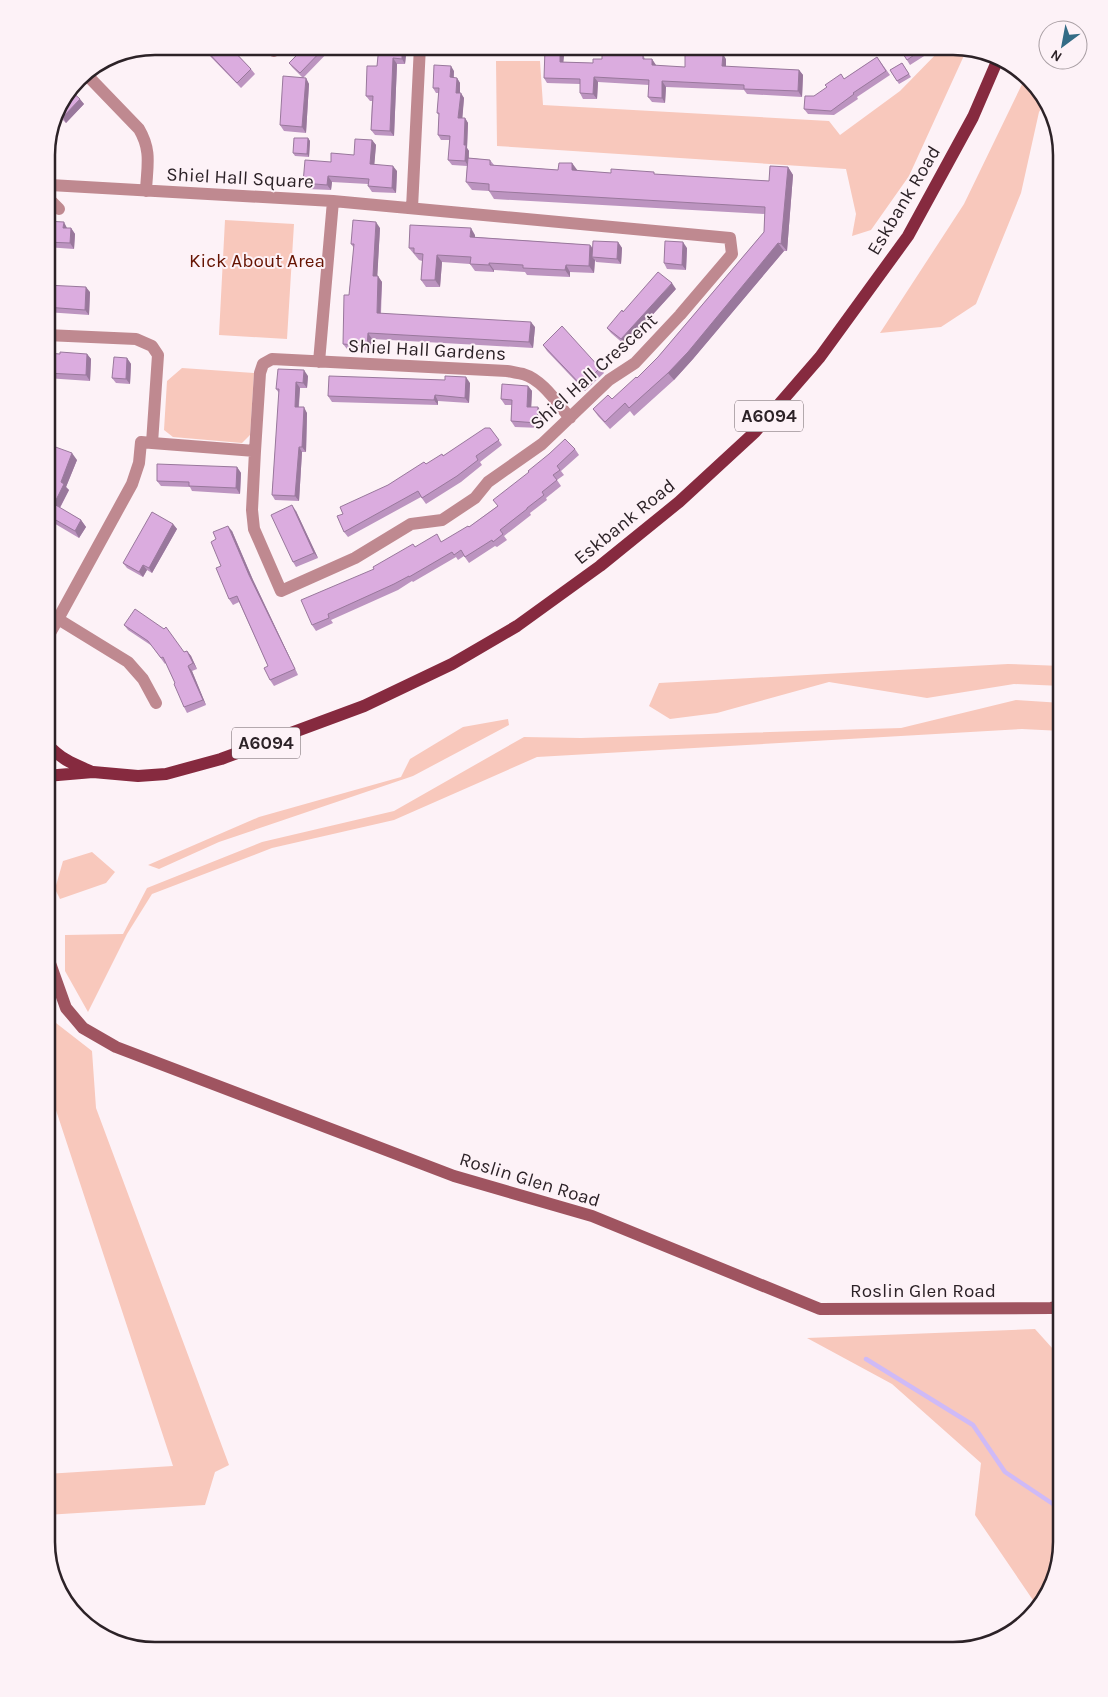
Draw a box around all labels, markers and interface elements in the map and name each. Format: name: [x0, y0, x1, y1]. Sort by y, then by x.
north arrow: [1038, 20, 1088, 70]
text: N: [1048, 46, 1065, 65]
street label: Eskbank Road: [863, 142, 945, 259]
street label: Shiel Hall Square: [166, 163, 314, 193]
park label: Kick About Area: [189, 250, 325, 272]
street label: Shiel Hall Crescent: [526, 309, 662, 434]
street label: Shiel Hall Gardens: [347, 335, 507, 365]
road number: A6094: [735, 401, 803, 432]
street label: Eskbank Road: [570, 474, 680, 569]
road number: A6094: [232, 728, 300, 758]
street label: Roslin Glen Road: [457, 1148, 603, 1212]
street label: Roslin Glen Road: [850, 1280, 996, 1302]

